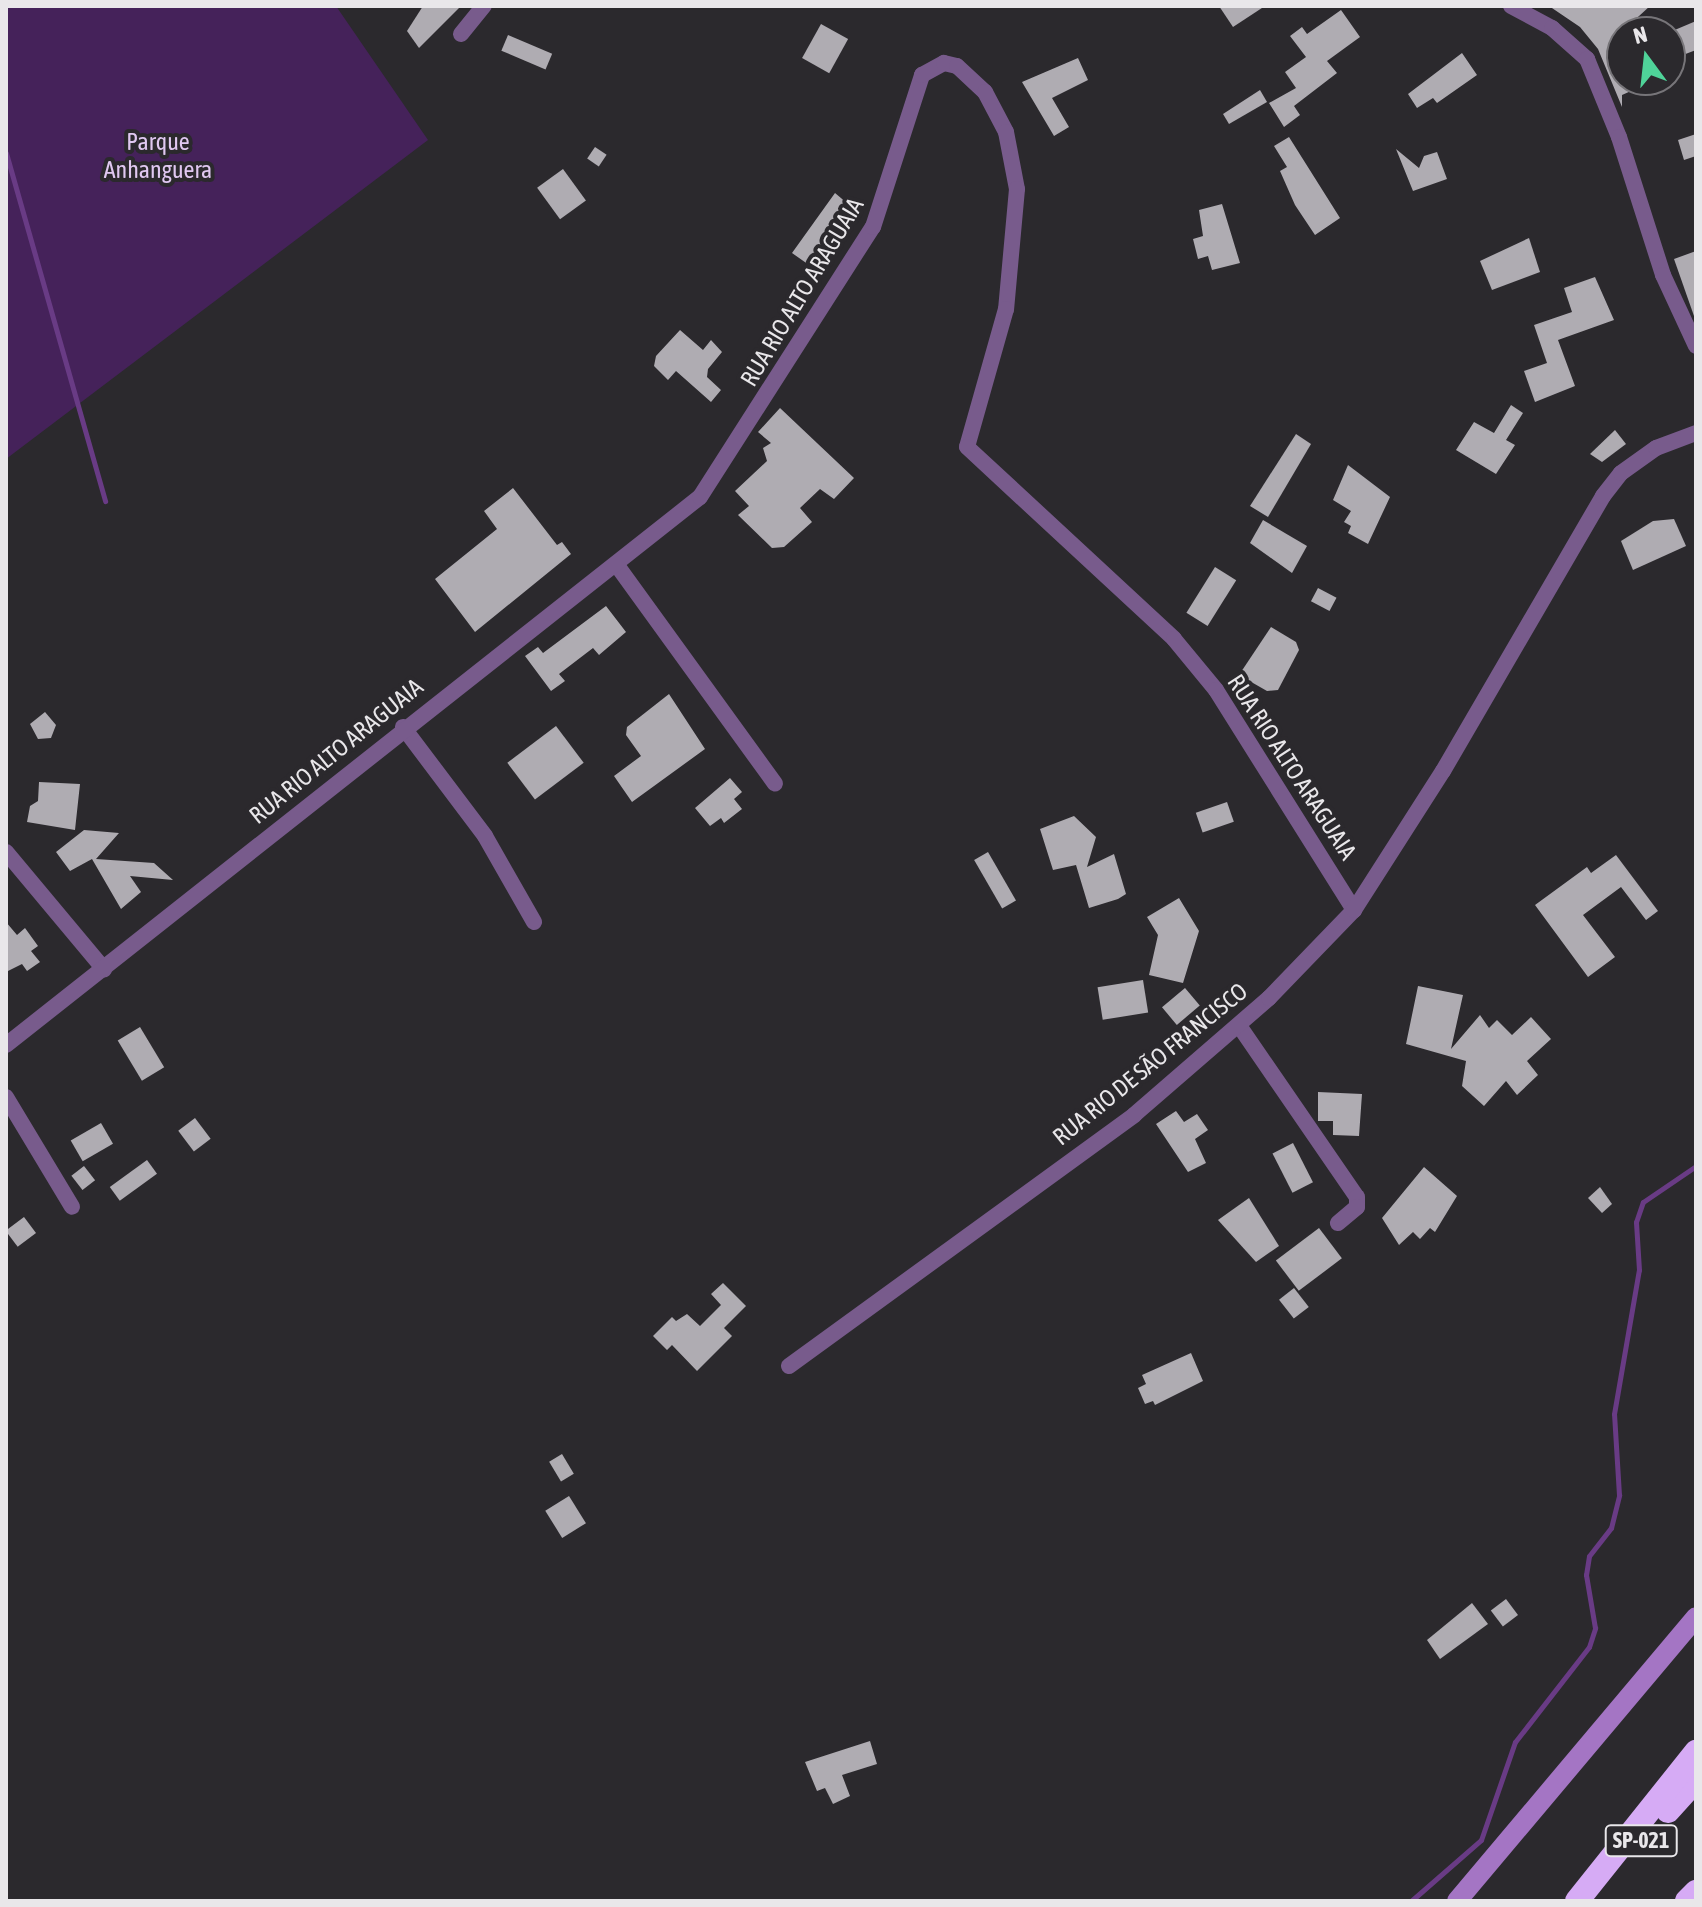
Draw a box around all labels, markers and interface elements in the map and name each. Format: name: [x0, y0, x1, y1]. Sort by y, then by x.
north arrow: [1606, 16, 1686, 96]
text: N: [1631, 21, 1650, 49]
park label: Parque Anhanguera: [104, 128, 212, 184]
street label: RUA RIO ALTO ARAGUAIA: [734, 192, 870, 392]
street label: RUA RIO ALTO ARAGUAIA: [1221, 669, 1363, 865]
street label: RUA RIO ALTO ARAGUAIA: [243, 672, 429, 830]
street label: RUA RIO DE SÃO FRANCISCO: [1047, 977, 1253, 1151]
road number: SP-021: [1603, 1823, 1679, 1859]

